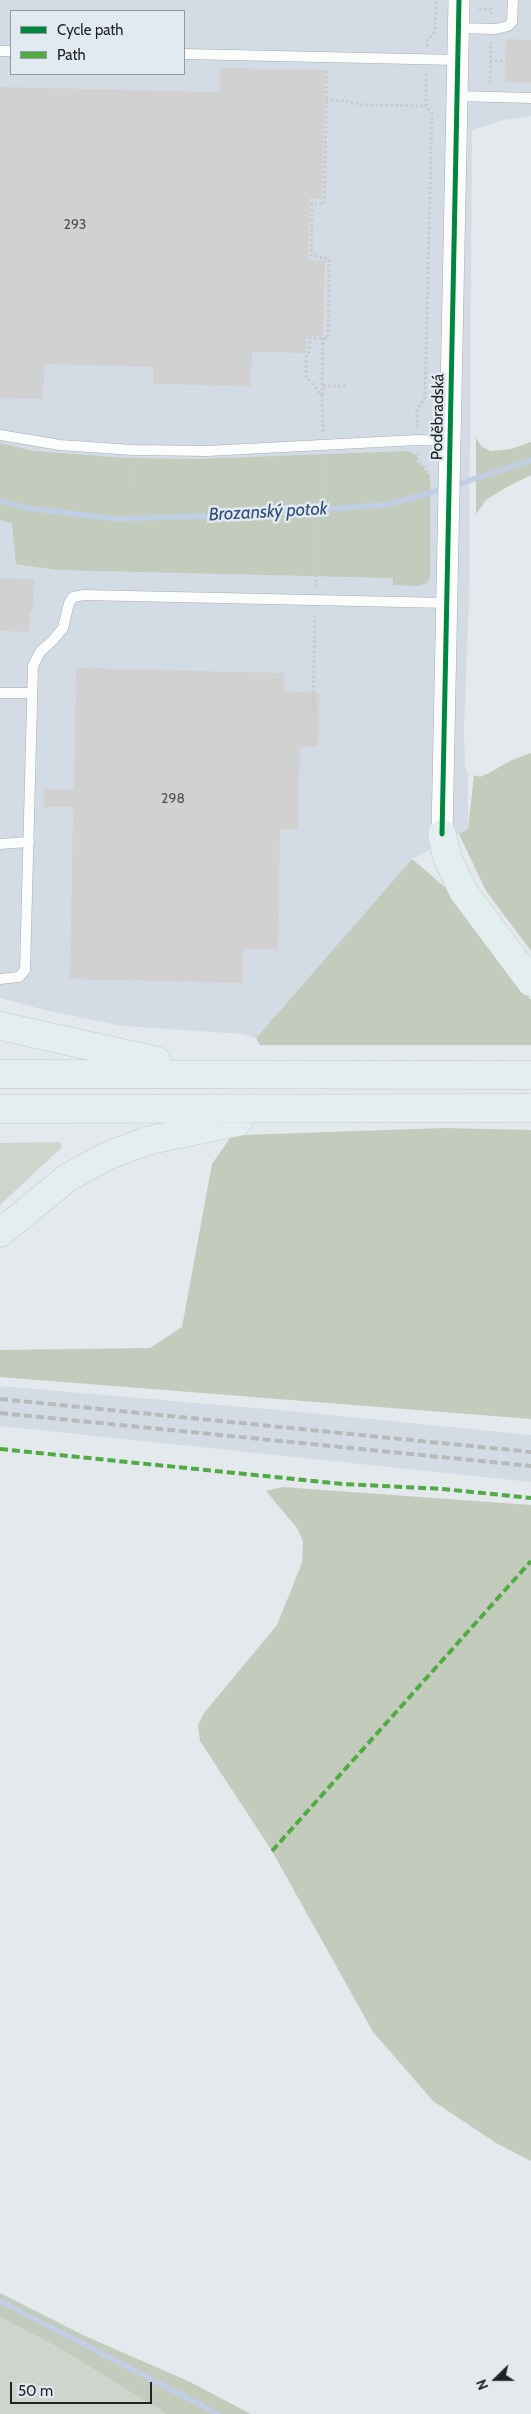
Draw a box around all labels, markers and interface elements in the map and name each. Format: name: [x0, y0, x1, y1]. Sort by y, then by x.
legend: [10, 10, 185, 75]
text: Cycle path: [57, 21, 123, 39]
text: Path: [57, 46, 86, 64]
house number: 293: [64, 217, 86, 233]
street label: Poděbradská: [428, 374, 448, 460]
water label: Brozanský potok: [208, 498, 328, 526]
house number: 298: [161, 791, 185, 807]
north arrow: [471, 2354, 521, 2404]
scale bar: [12, 2372, 155, 2404]
text: N: [472, 2377, 492, 2393]
text: 50 m: [18, 2382, 53, 2400]

